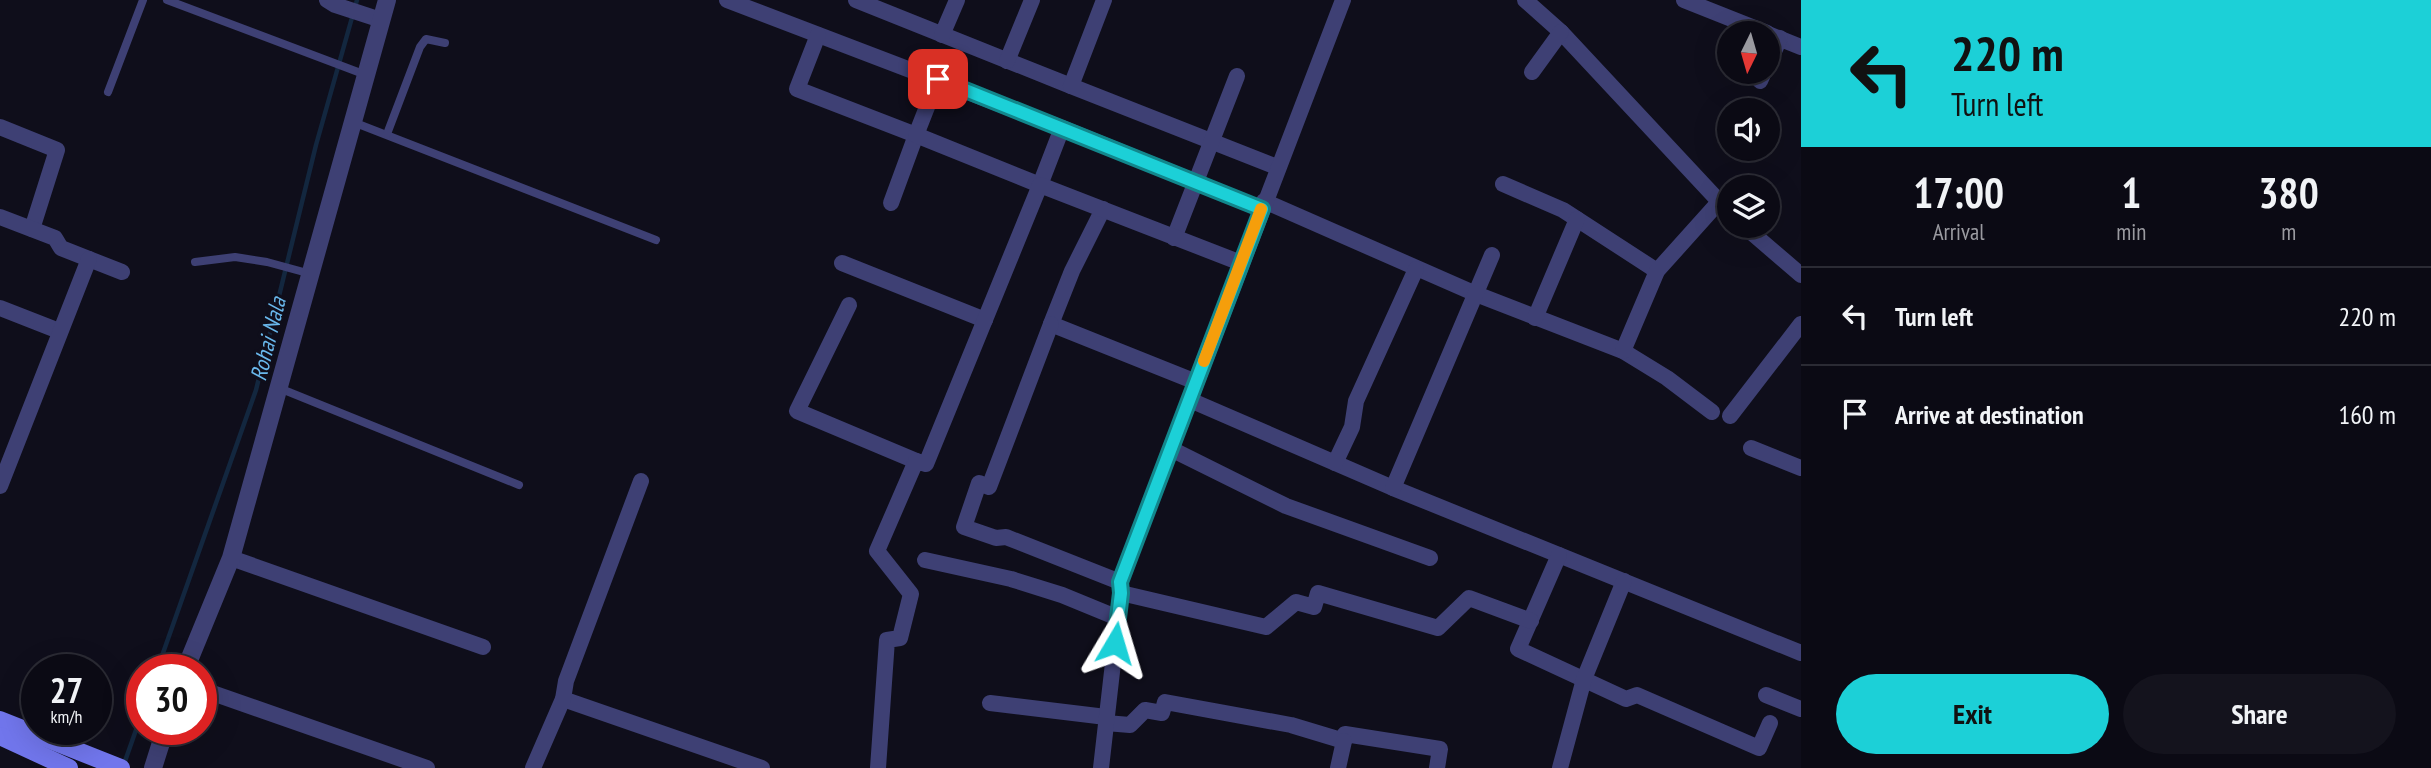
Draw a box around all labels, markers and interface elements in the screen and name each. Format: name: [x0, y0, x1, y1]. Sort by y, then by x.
north arrow: [1717, 21, 1780, 84]
map controls: [1717, 21, 1780, 238]
text: 220 m: [1951, 21, 2064, 85]
icon: left: [1836, 28, 1927, 119]
pin: [908, 49, 968, 109]
icon: arrive: [919, 60, 957, 98]
text: Turn left: [1951, 83, 2043, 125]
button: sound: [1717, 98, 1780, 161]
text: 17:00: [1913, 165, 2004, 220]
text: 1: [2121, 165, 2141, 220]
text: 380: [2259, 165, 2319, 220]
button: layers: [1717, 175, 1780, 238]
text: Arrival: [1933, 217, 1985, 246]
text: min: [2116, 217, 2146, 246]
text: m: [2281, 217, 2296, 246]
water label: Rohai Nala: [243, 292, 292, 384]
icon: left: [1836, 297, 1874, 335]
text: Turn left: [1895, 300, 1973, 333]
text: 220 m: [2338, 300, 2396, 333]
icon: arrive: [1836, 395, 1874, 433]
text: Arrive at destination: [1895, 398, 2084, 431]
text: 160 m: [2338, 398, 2396, 431]
position arrow: [1078, 606, 1152, 680]
speed limit sign: 30: [126, 654, 217, 745]
text: 27: [50, 667, 83, 713]
button: Exit: [1836, 674, 2109, 754]
button: Share: [2123, 674, 2396, 754]
text: km/h: [51, 705, 82, 728]

